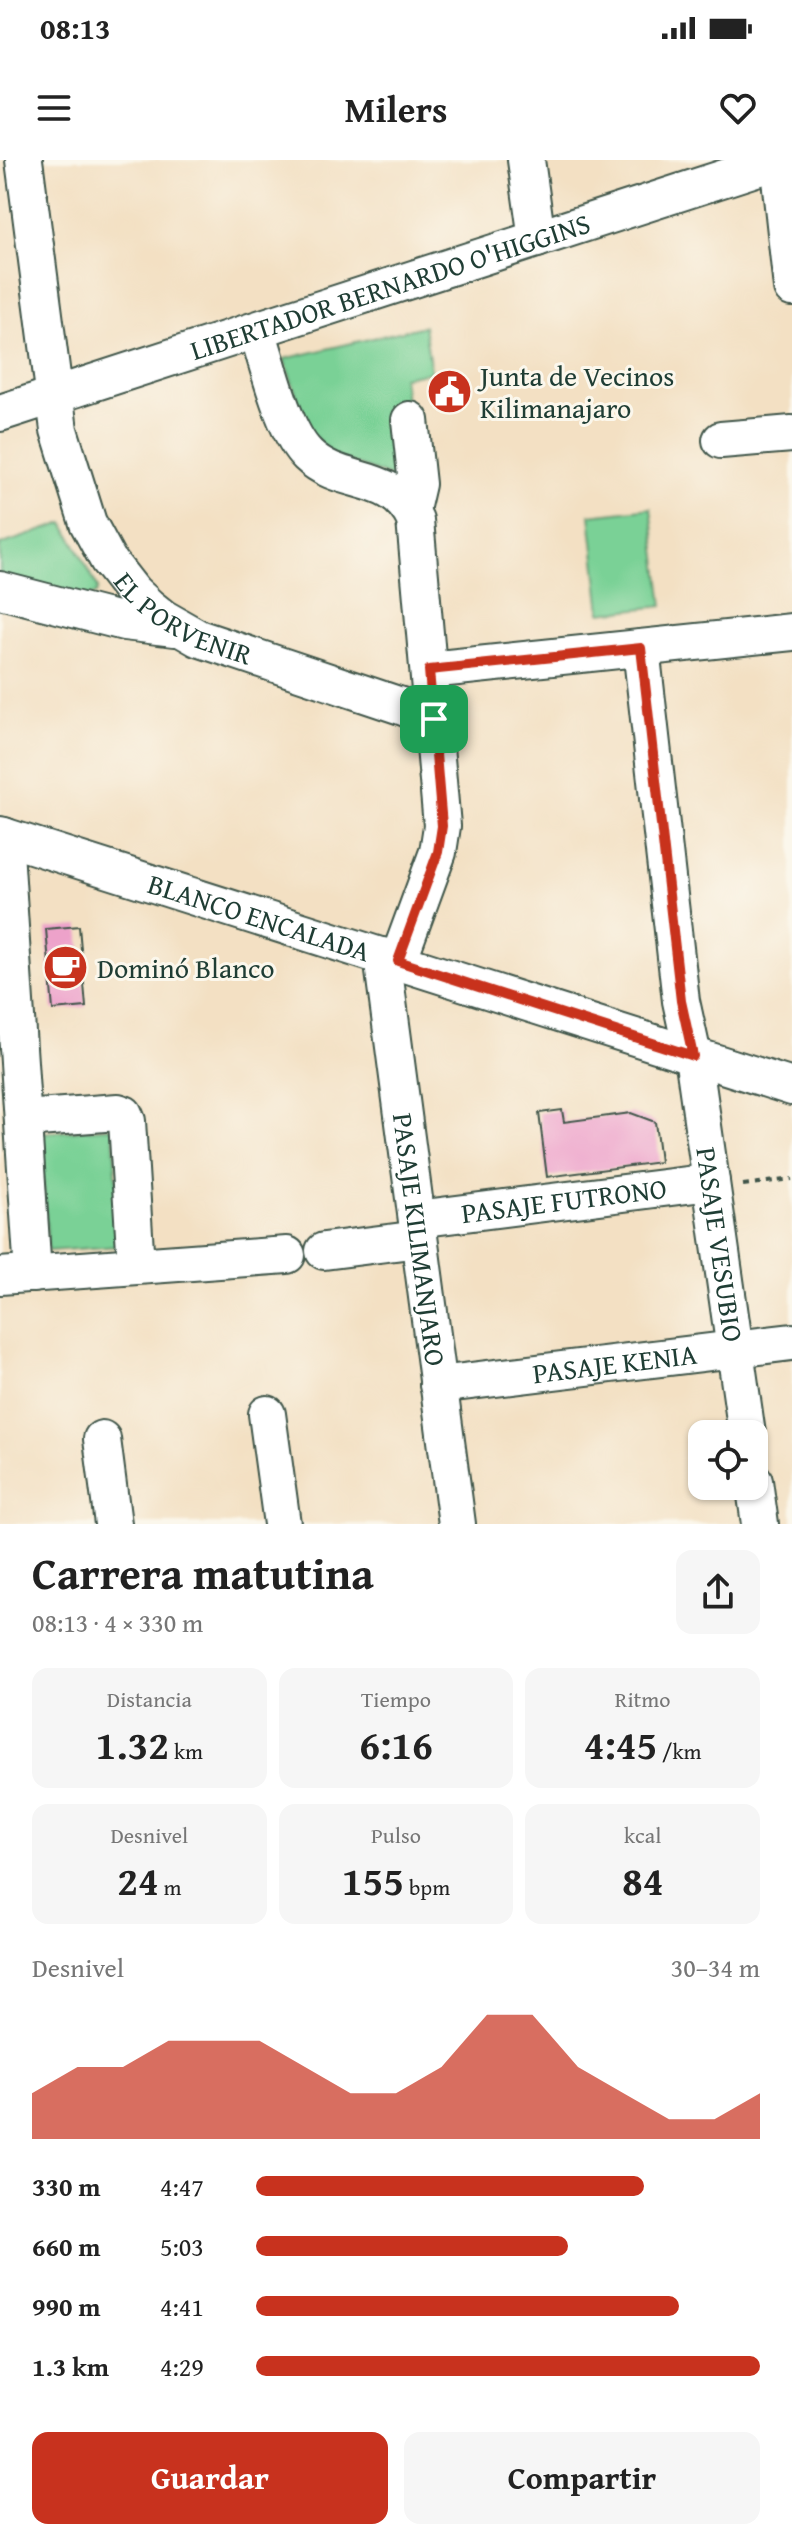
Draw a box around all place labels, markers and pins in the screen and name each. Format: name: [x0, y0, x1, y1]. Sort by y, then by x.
place label: Junta de Vecinos Kilimanajaro: [477, 355, 674, 428]
public building icon: Junta de Vecinos Kilimanajaro: [425, 368, 473, 416]
pin: [400, 685, 468, 753]
cafe icon: Dominó Blanco: [42, 944, 90, 992]
place label: Dominó Blanco: [97, 947, 275, 988]

